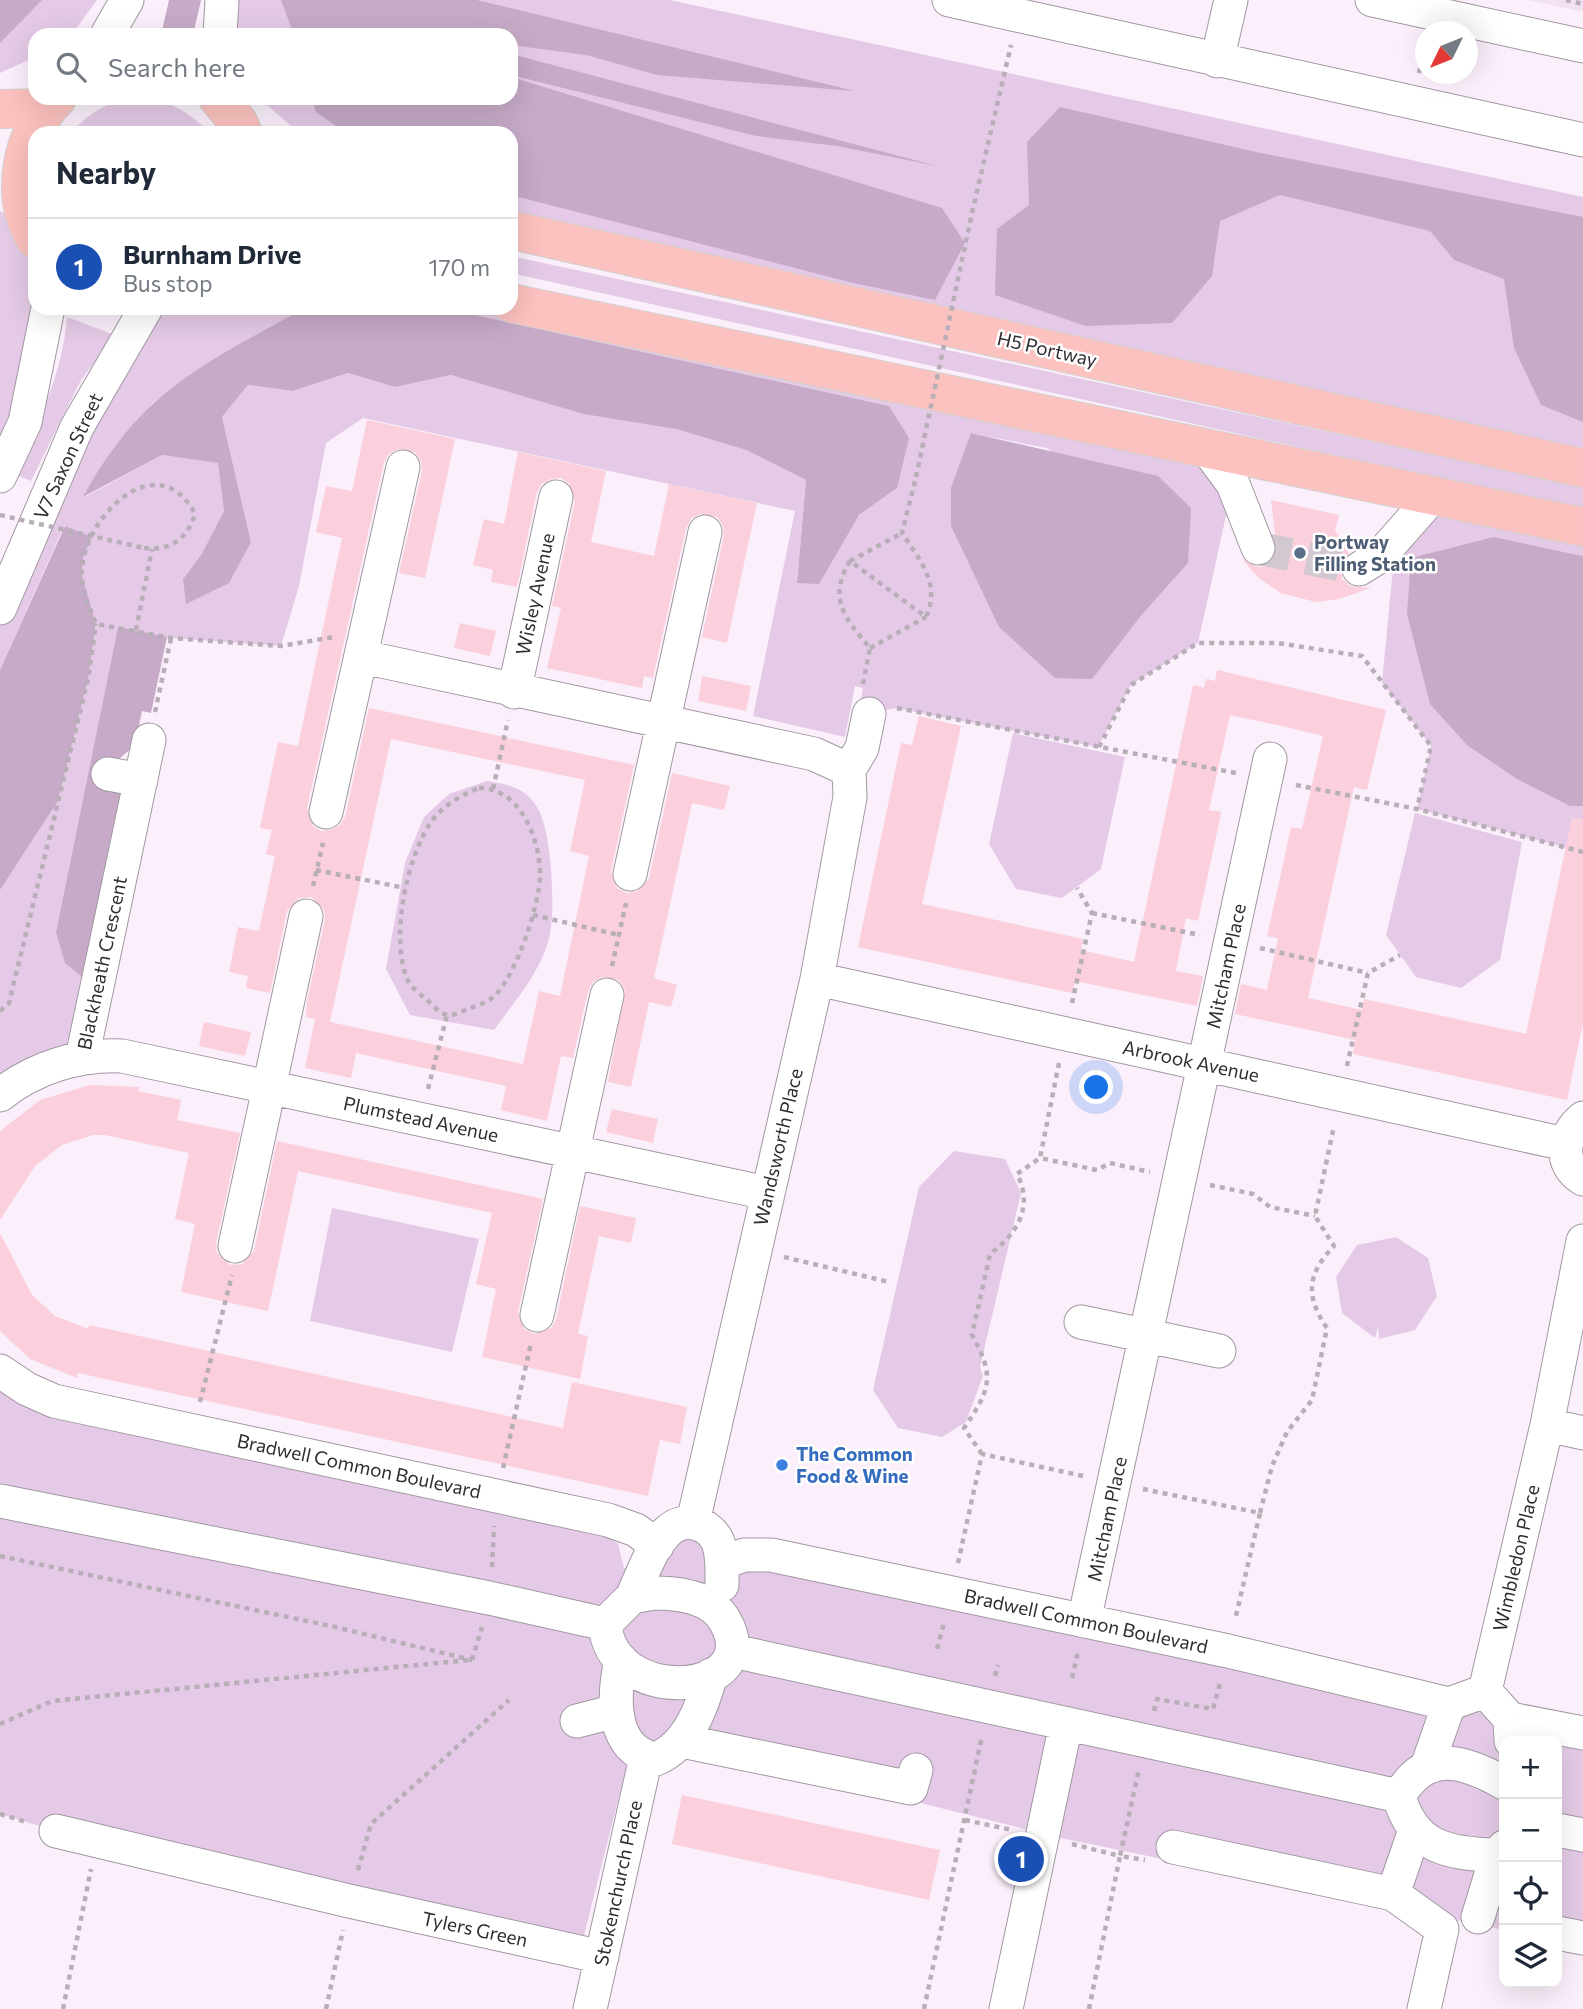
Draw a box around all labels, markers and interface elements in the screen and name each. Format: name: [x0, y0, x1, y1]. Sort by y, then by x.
north arrow: [1415, 21, 1478, 84]
search box: [28, 28, 518, 105]
icon: search: [52, 48, 90, 86]
text: Search here: [108, 51, 246, 82]
text: Nearby: [56, 153, 156, 190]
text: Burnham Drive: [123, 238, 302, 269]
text: 1: [74, 253, 84, 281]
text: 170 m: [429, 253, 490, 281]
text: Bus stop: [123, 269, 213, 297]
street label: H5 Portway: [995, 326, 1099, 371]
street label: V7 Saxon Street: [28, 389, 107, 523]
place label: Portway Filling Station: [1314, 530, 1436, 575]
street label: Wisley Avenue: [510, 531, 559, 657]
marker: Portway Filling Station: [1292, 545, 1308, 561]
street label: Blackheath Crescent: [72, 874, 131, 1052]
street label: Mitcham Place: [1201, 901, 1250, 1031]
street label: Arbrook Avenue: [1121, 1035, 1262, 1086]
street label: Wandsworth Place: [748, 1066, 807, 1228]
your location: [1079, 1070, 1113, 1104]
street label: Plumstead Avenue: [341, 1091, 501, 1146]
street label: Bradwell Common Boulevard: [235, 1428, 483, 1503]
place label: The Common Food & Wine: [796, 1442, 913, 1487]
street label: Mitcham Place: [1082, 1454, 1131, 1584]
marker: The Common Food & Wine: [774, 1457, 790, 1473]
street label: Wimbledon Place: [1487, 1482, 1544, 1633]
street label: Bradwell Common Boulevard: [962, 1583, 1210, 1658]
map controls: [1499, 1736, 1562, 1988]
button: +: [1499, 1736, 1562, 1799]
street label: Stokenchurch Place: [589, 1798, 646, 1968]
button: −: [1499, 1799, 1562, 1862]
pin: 1: [998, 1833, 1044, 1885]
button: locate: [1499, 1862, 1562, 1925]
street label: Tylers Green: [420, 1906, 530, 1951]
button: layers: [1499, 1925, 1562, 1988]

